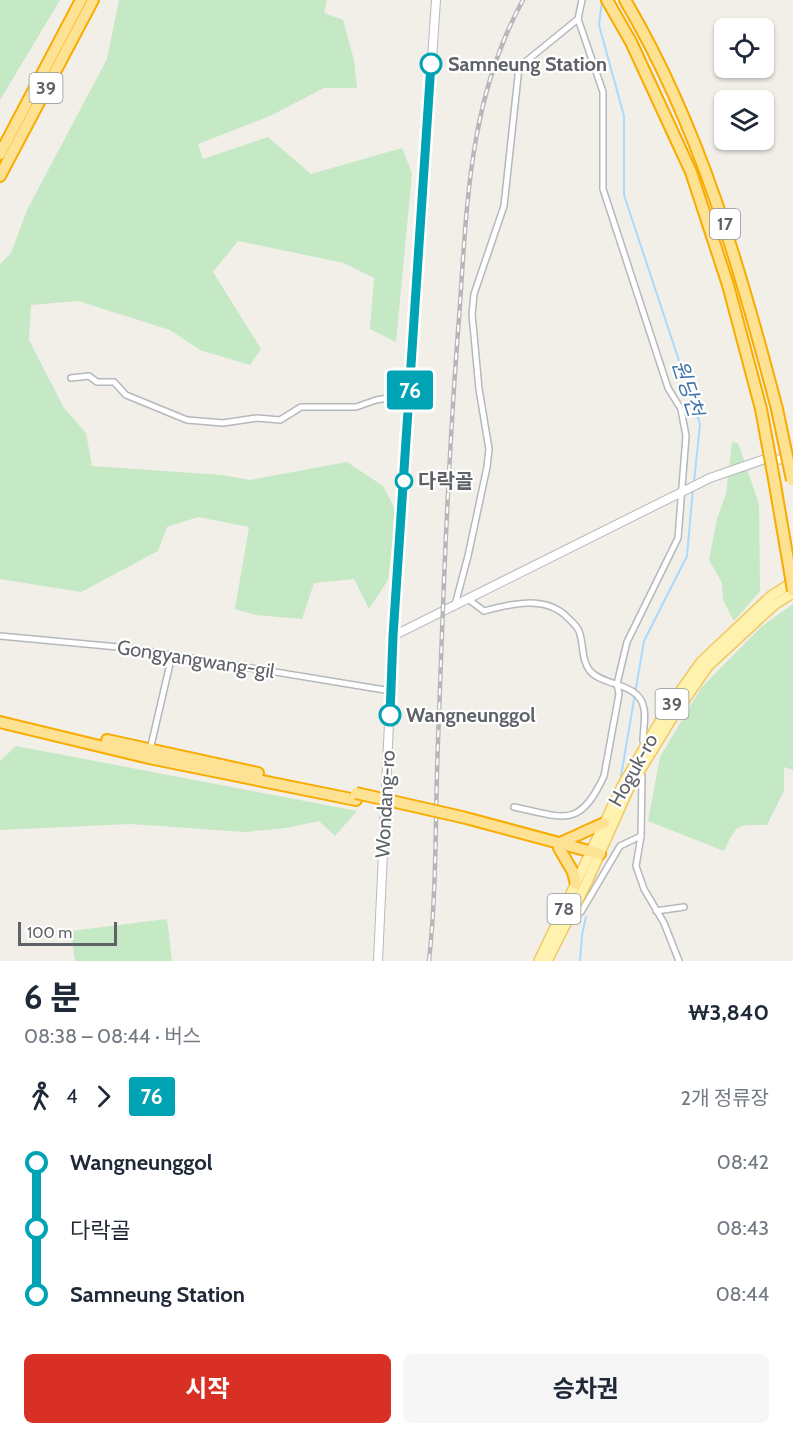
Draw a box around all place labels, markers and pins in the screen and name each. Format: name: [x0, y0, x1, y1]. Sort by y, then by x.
place label: Samneung Station: [448, 52, 607, 76]
marker: Samneung Station: [420, 53, 442, 75]
place label: 다락골: [418, 469, 473, 493]
marker: 다락골: [395, 472, 413, 490]
place label: Wangneunggol: [406, 703, 536, 727]
marker: Wangneunggol: [379, 704, 401, 726]

